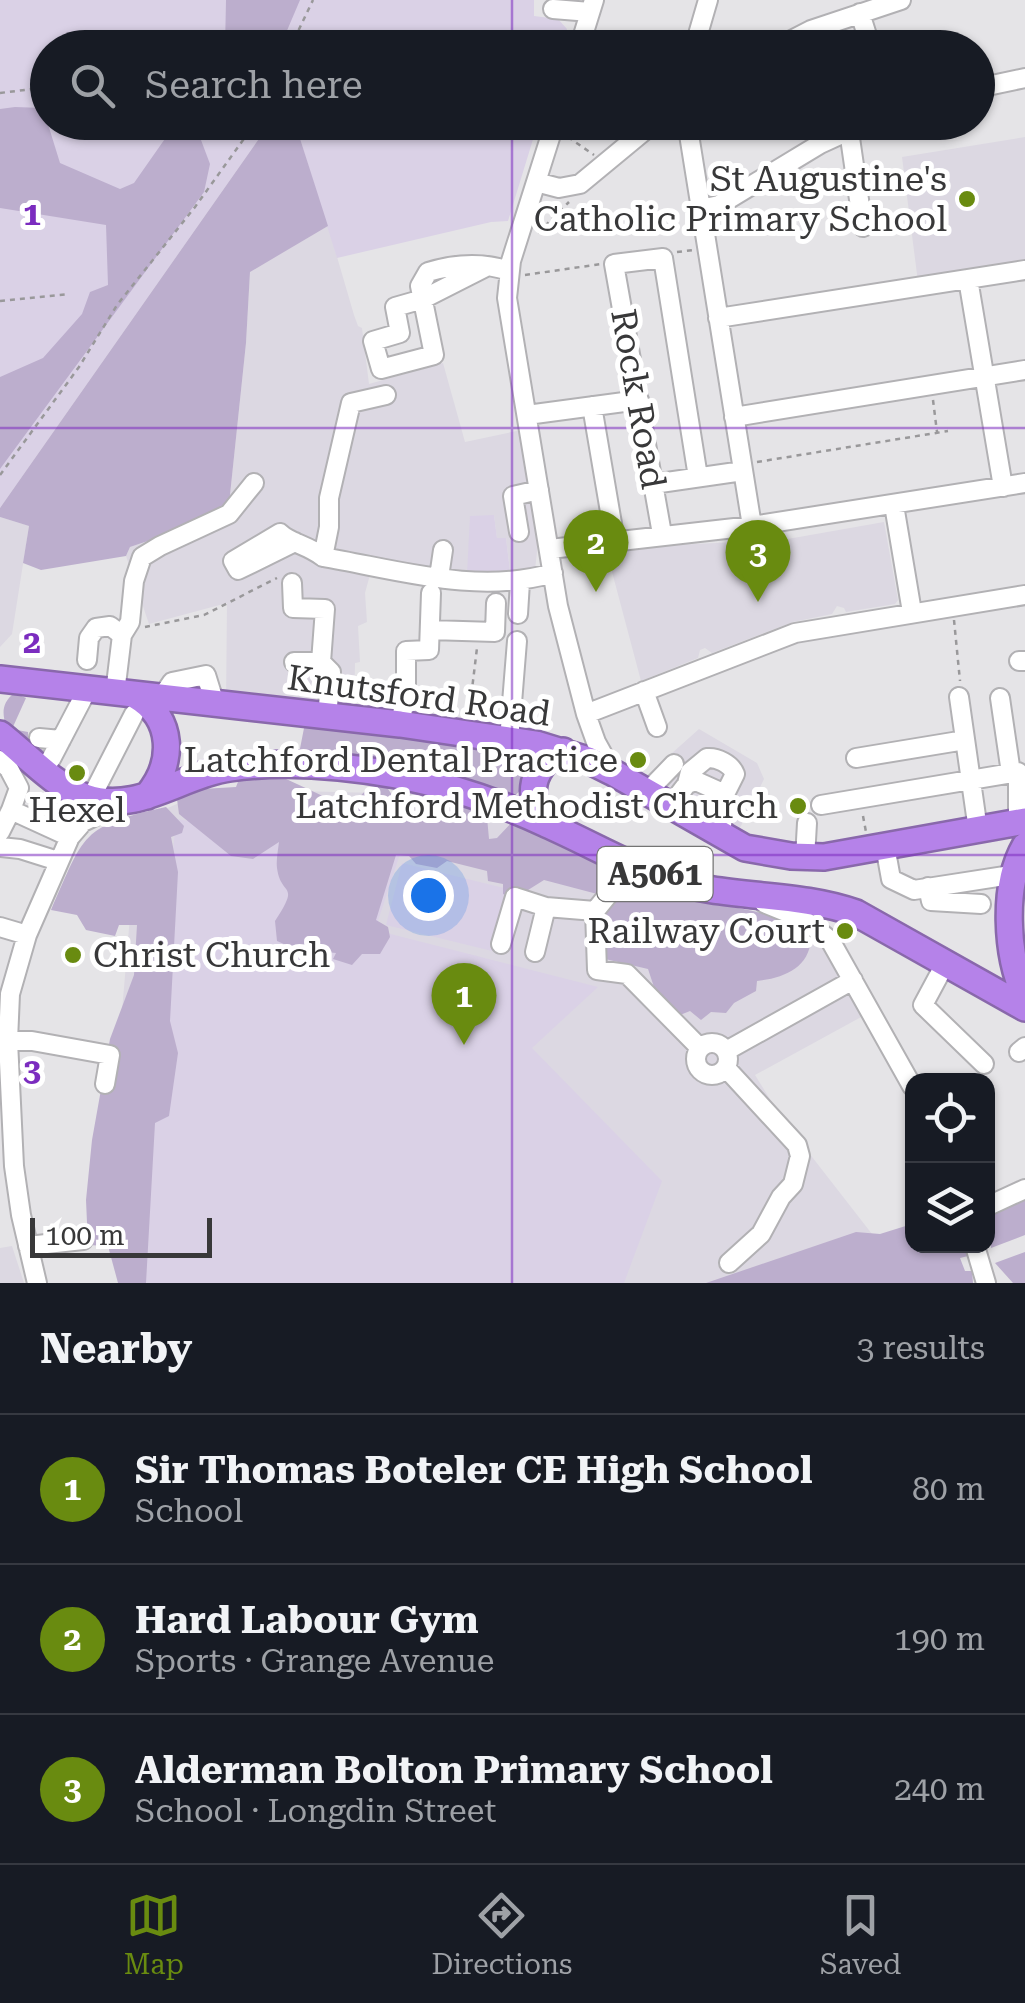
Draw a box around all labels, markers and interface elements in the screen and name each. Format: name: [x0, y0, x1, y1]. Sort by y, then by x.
search box: [30, 30, 995, 140]
icon: search: [65, 58, 120, 113]
text: Search here: [145, 63, 363, 107]
place label: St Augustine's Catholic Primary School: [534, 159, 947, 240]
marker: St Augustine's Catholic Primary School: [956, 188, 978, 210]
text: 1: [23, 195, 41, 233]
street label: Rock Road: [602, 306, 674, 492]
pin: 2: [564, 510, 628, 592]
pin: 3: [726, 520, 790, 602]
text: 2: [23, 623, 41, 661]
street label: Knutsford Road: [285, 657, 553, 735]
place label: Latchford Dental Practice: [184, 740, 618, 781]
marker: Latchford Dental Practice: [627, 749, 649, 771]
marker: Hexel: [66, 762, 88, 784]
place label: Latchford Methodist Church: [295, 786, 778, 827]
place label: Hexel: [29, 790, 126, 831]
marker: Latchford Methodist Church: [787, 795, 809, 817]
road number: A5061: [598, 847, 712, 901]
your location: [403, 870, 454, 921]
place label: Railway Court: [587, 911, 825, 952]
marker: Railway Court: [834, 920, 856, 942]
place label: Christ Church: [93, 935, 330, 976]
marker: Christ Church: [62, 944, 84, 966]
pin: 1: [432, 962, 496, 1045]
text: 3: [23, 1051, 41, 1089]
map controls: [905, 1073, 995, 1253]
button: locate: [905, 1073, 995, 1163]
button: layers: [905, 1163, 995, 1253]
scale bar: [30, 1213, 212, 1258]
text: 100 m: [45, 1219, 125, 1252]
text: Nearby: [40, 1324, 192, 1373]
text: 3 results: [857, 1329, 985, 1367]
text: Sir Thomas Boteler CE High School: [135, 1448, 812, 1492]
text: 1: [64, 1470, 81, 1508]
text: 80 m: [912, 1470, 985, 1508]
text: School: [135, 1492, 243, 1530]
text: Hard Labour Gym: [135, 1598, 479, 1642]
text: 2: [64, 1620, 81, 1658]
text: 190 m: [894, 1620, 985, 1658]
text: Sports · Grange Avenue: [135, 1642, 494, 1680]
text: Alderman Bolton Primary School: [135, 1748, 773, 1792]
text: 3: [64, 1770, 81, 1808]
text: 240 m: [894, 1770, 985, 1808]
text: School · Longdin Street: [135, 1792, 496, 1830]
tab: Map: [124, 1888, 184, 1981]
tab: Directions: [431, 1888, 572, 1981]
tab: Saved: [820, 1888, 901, 1981]

